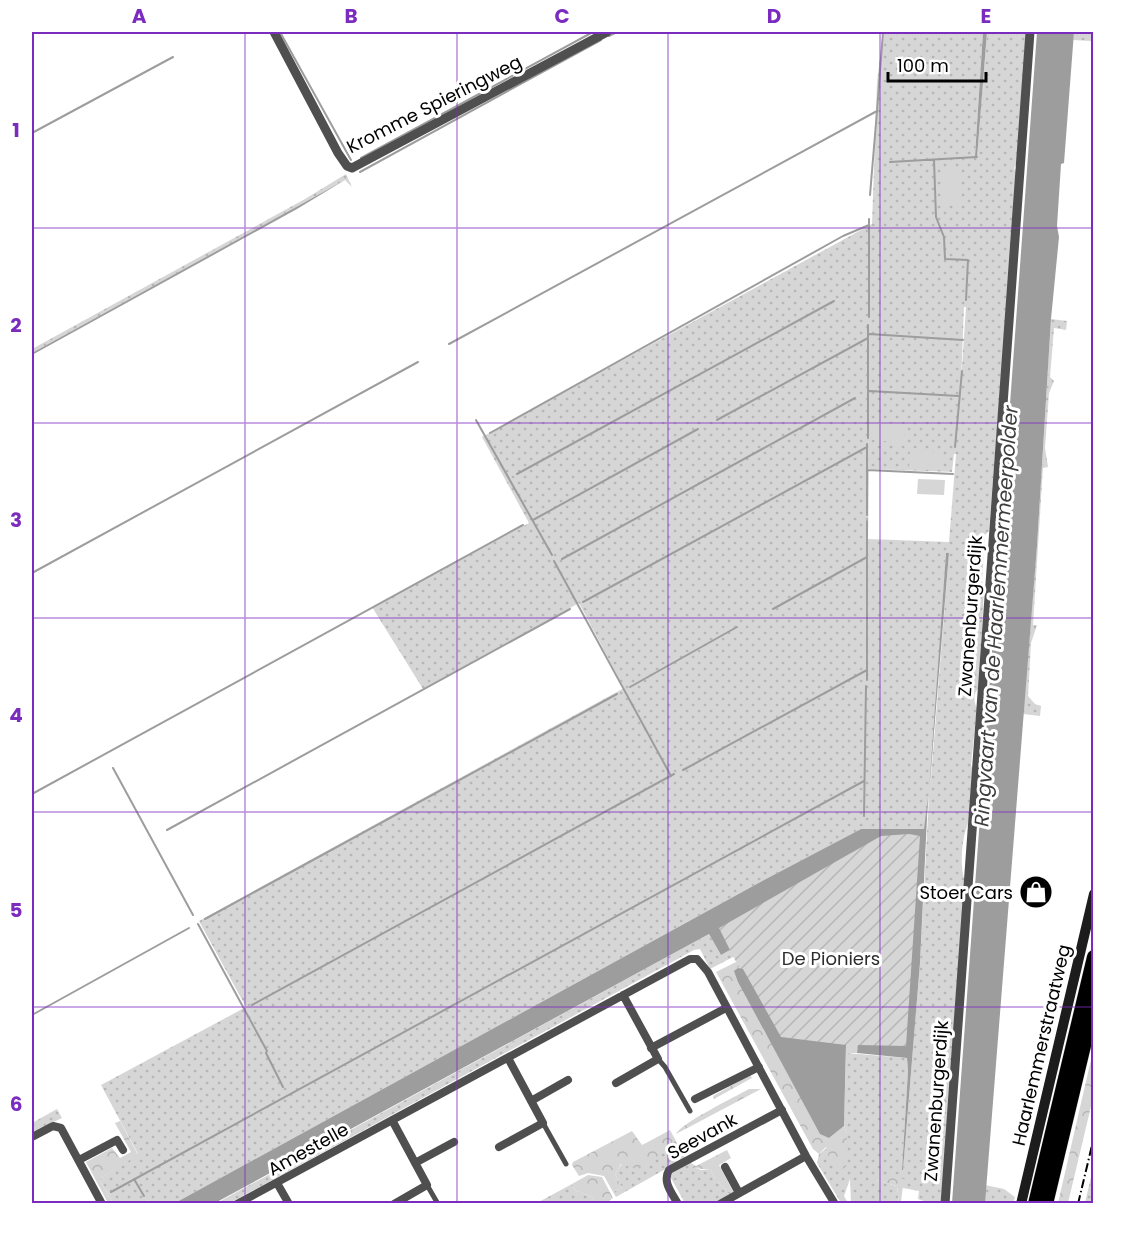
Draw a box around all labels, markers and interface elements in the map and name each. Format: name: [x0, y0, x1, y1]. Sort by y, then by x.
text: A: [132, 2, 147, 30]
text: B: [344, 2, 358, 30]
text: C: [554, 2, 570, 30]
text: D: [767, 2, 781, 30]
text: E: [981, 2, 991, 30]
scale bar: [888, 45, 986, 83]
street label: Kromme Spieringweg: [342, 49, 526, 159]
text: 100 m: [897, 53, 949, 78]
text: 1: [12, 116, 20, 144]
text: 2: [10, 311, 22, 339]
water label: Ringvaart van de Haarlemmermeerpolder: [967, 404, 1025, 827]
text: 3: [10, 506, 22, 534]
street label: Zwanenburgerdijk: [952, 534, 988, 697]
text: 4: [9, 701, 23, 729]
shop icon: Stoer Cars: [1018, 874, 1054, 910]
place label: Stoer Cars: [920, 880, 1013, 905]
text: 5: [10, 896, 23, 924]
street label: Haarlemmerstraatweg: [1006, 942, 1076, 1148]
park label: De Pioniers: [782, 946, 880, 971]
street label: Zwanenburgerdijk: [918, 1019, 954, 1182]
text: 6: [10, 1090, 22, 1118]
street label: Seevank: [663, 1106, 742, 1165]
street label: Amestelle: [263, 1117, 353, 1181]

